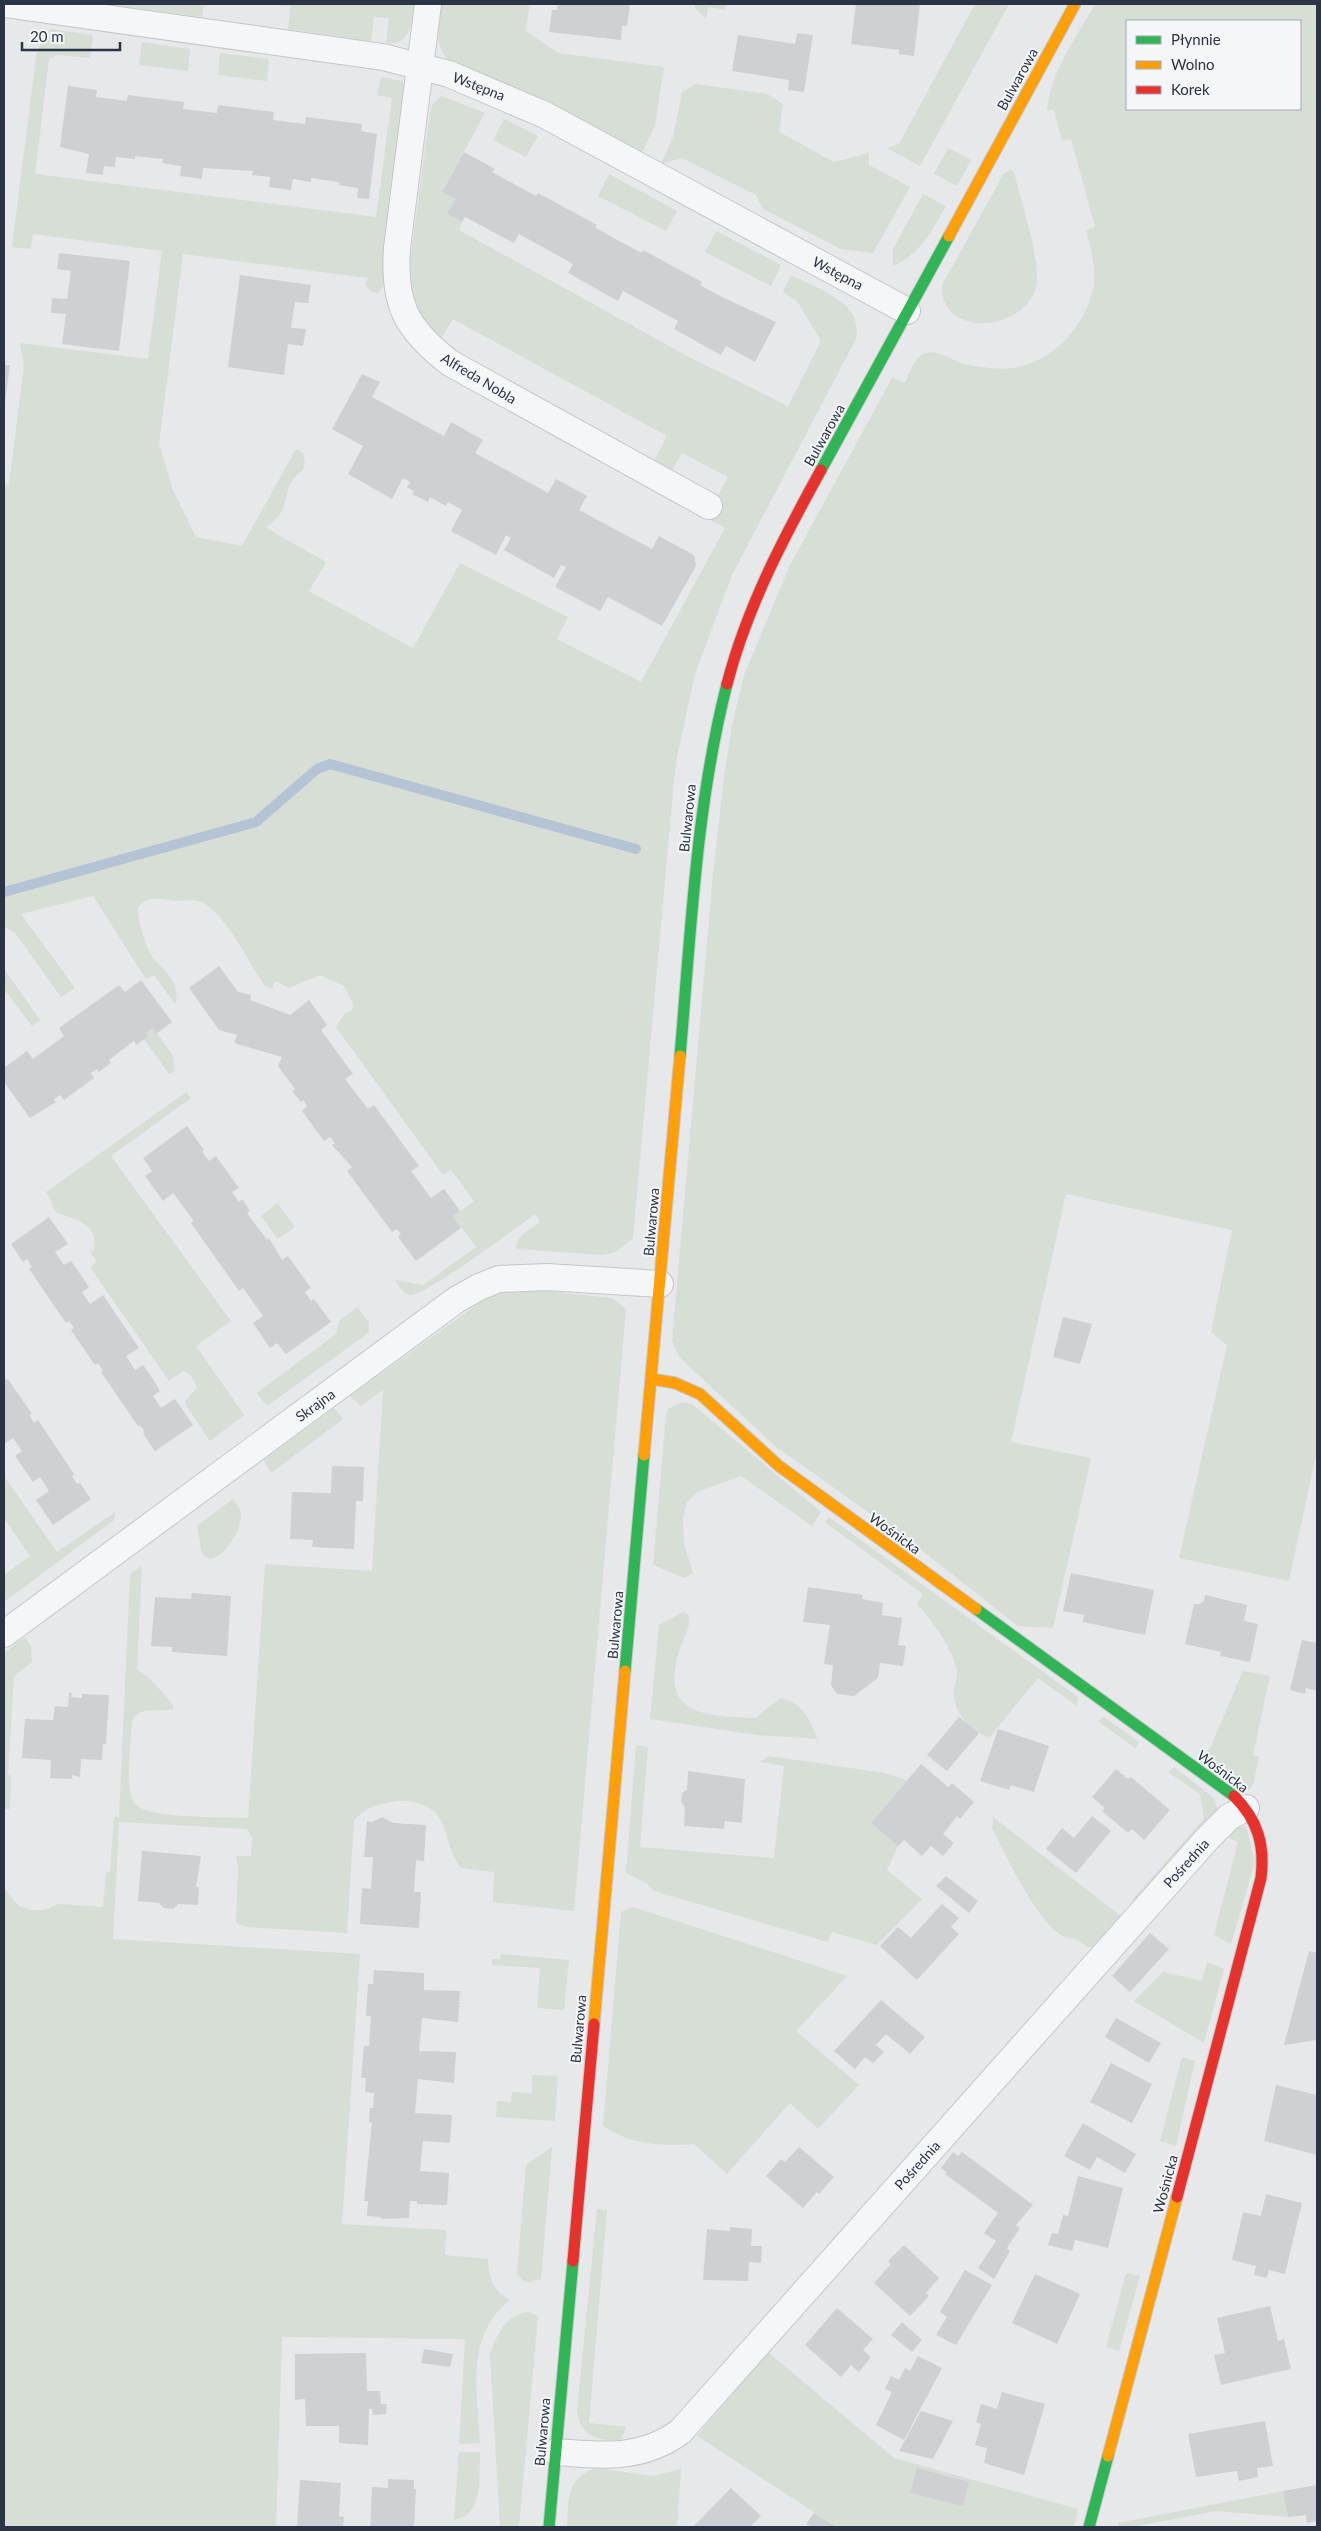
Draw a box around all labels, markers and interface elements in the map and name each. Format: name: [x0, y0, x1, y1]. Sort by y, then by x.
scale bar: [22, 20, 120, 52]
legend: [1126, 20, 1301, 110]
text: 20 m: [30, 27, 64, 45]
text: Płynnie: [1171, 30, 1221, 48]
street label: Bulwarowa: [993, 45, 1041, 113]
text: Wolno: [1171, 55, 1215, 73]
street label: Wstępna: [450, 68, 508, 104]
text: Korek: [1171, 80, 1210, 98]
street label: Wstępna: [810, 253, 866, 293]
street label: Alfreda Nobla: [438, 349, 520, 407]
street label: Bulwarowa: [800, 401, 848, 469]
street label: Bulwarowa: [675, 783, 699, 853]
street label: Bulwarowa: [640, 1187, 662, 1257]
street label: Skrajna: [292, 1385, 338, 1425]
street label: Wośnicka: [866, 1509, 924, 1557]
street label: Bulwarowa: [604, 1590, 626, 1660]
street label: Wośnicka: [1194, 1746, 1252, 1796]
street label: Pośrednia: [1160, 1835, 1212, 1891]
street label: Bulwarowa: [567, 1994, 589, 2064]
street label: Pośrednia: [891, 2137, 943, 2193]
street label: Wośnicka: [1149, 2153, 1181, 2215]
street label: Bulwarowa: [531, 2397, 553, 2467]

